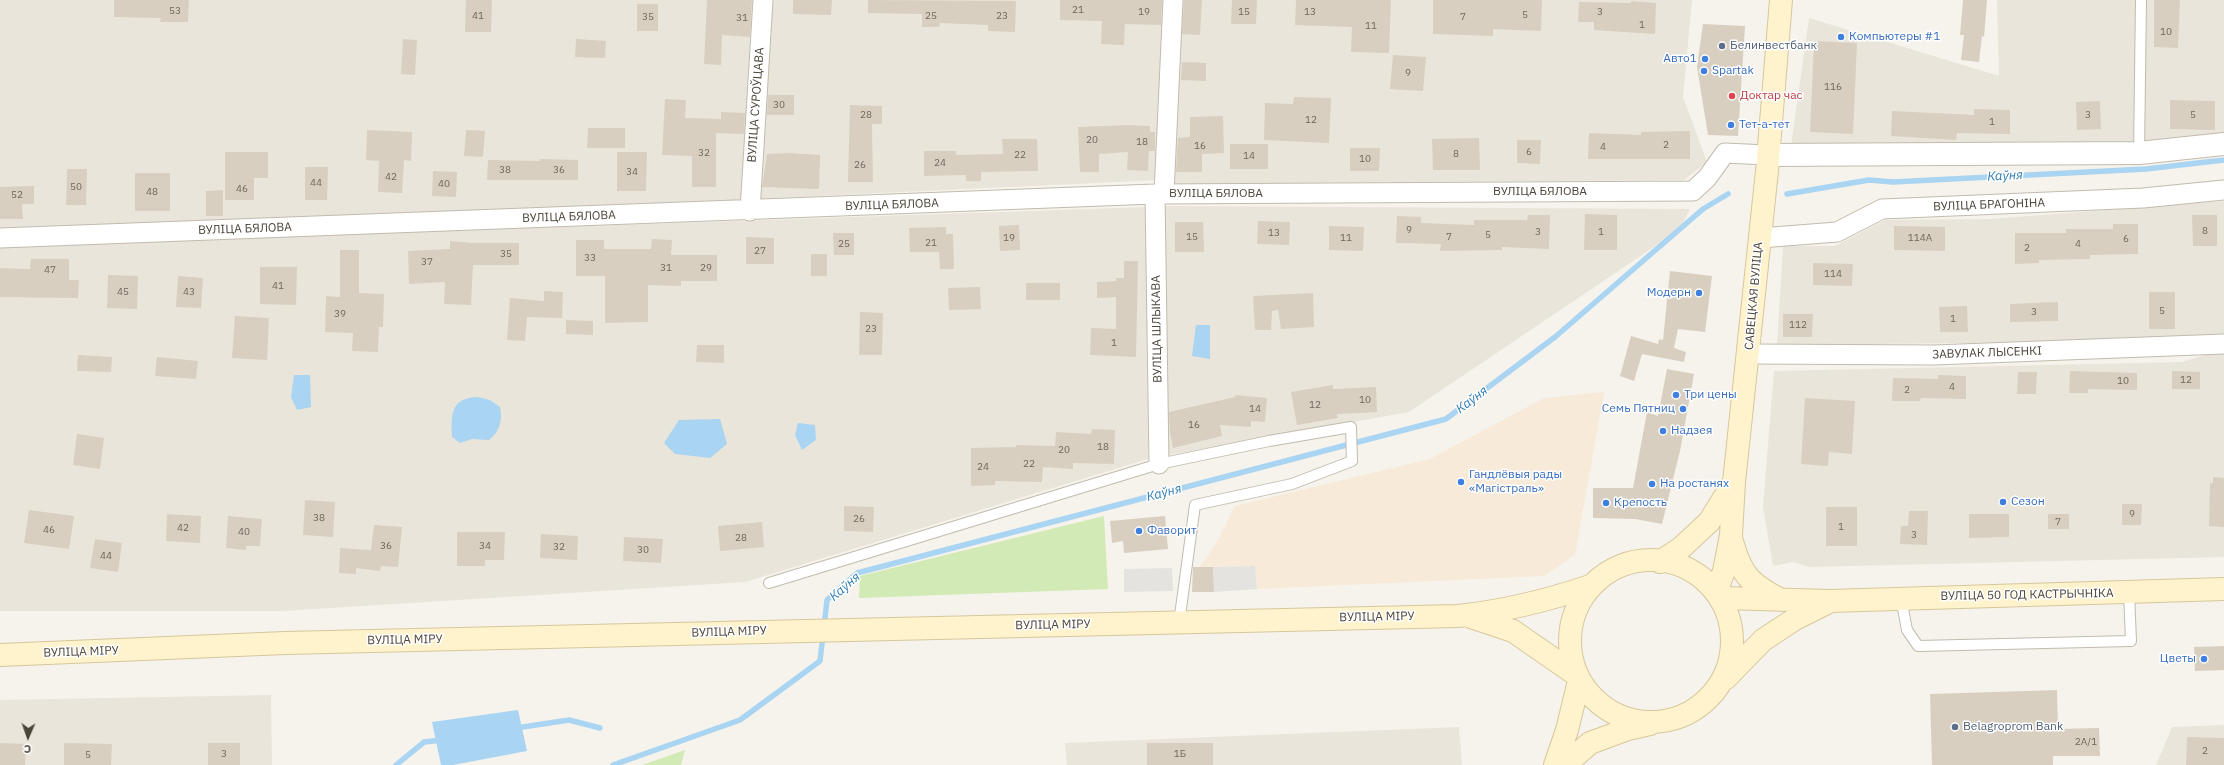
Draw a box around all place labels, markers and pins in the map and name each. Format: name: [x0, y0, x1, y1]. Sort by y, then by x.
place label: Компьютеры #1: [1849, 30, 1940, 44]
marker: Компьютеры #1: [1836, 32, 1846, 42]
place label: Белинвестбанк: [1730, 39, 1817, 53]
marker: Белинвестбанк: [1717, 41, 1727, 51]
place label: Авто1: [1663, 52, 1697, 66]
marker: Авто1: [1700, 54, 1710, 64]
place label: Spartak: [1712, 64, 1754, 78]
marker: Spartak: [1699, 66, 1709, 76]
place label: Доктар час: [1740, 89, 1803, 103]
marker: Доктар час: [1727, 91, 1737, 101]
place label: Тет-а-тет: [1739, 118, 1790, 132]
marker: Тет-а-тет: [1726, 120, 1736, 130]
place label: Модерн: [1647, 286, 1691, 300]
marker: Модерн: [1694, 288, 1704, 298]
place label: Три цены: [1684, 388, 1737, 402]
marker: Три цены: [1671, 390, 1681, 400]
place label: Семь Пятниц: [1602, 402, 1675, 416]
marker: Семь Пятниц: [1678, 404, 1688, 414]
place label: Надзея: [1671, 424, 1712, 438]
marker: Надзея: [1658, 426, 1668, 436]
place label: Гандлёвыя рады «Магістраль»: [1469, 468, 1562, 496]
marker: Гандлёвыя рады «Магістраль»: [1456, 477, 1466, 487]
place label: На ростанях: [1660, 477, 1729, 491]
marker: На ростанях: [1647, 479, 1657, 489]
place label: Сезон: [2011, 495, 2045, 509]
place label: Крепость: [1614, 496, 1667, 510]
marker: Сезон: [1998, 497, 2008, 507]
marker: Крепость: [1601, 498, 1611, 508]
place label: Фаворит: [1147, 524, 1197, 538]
marker: Фаворит: [1134, 526, 1144, 536]
place label: Цветы: [2160, 652, 2196, 666]
marker: Цветы: [2199, 654, 2209, 664]
place label: Belagroprom Bank: [1963, 720, 2063, 734]
marker: Belagroprom Bank: [1950, 722, 1960, 732]

